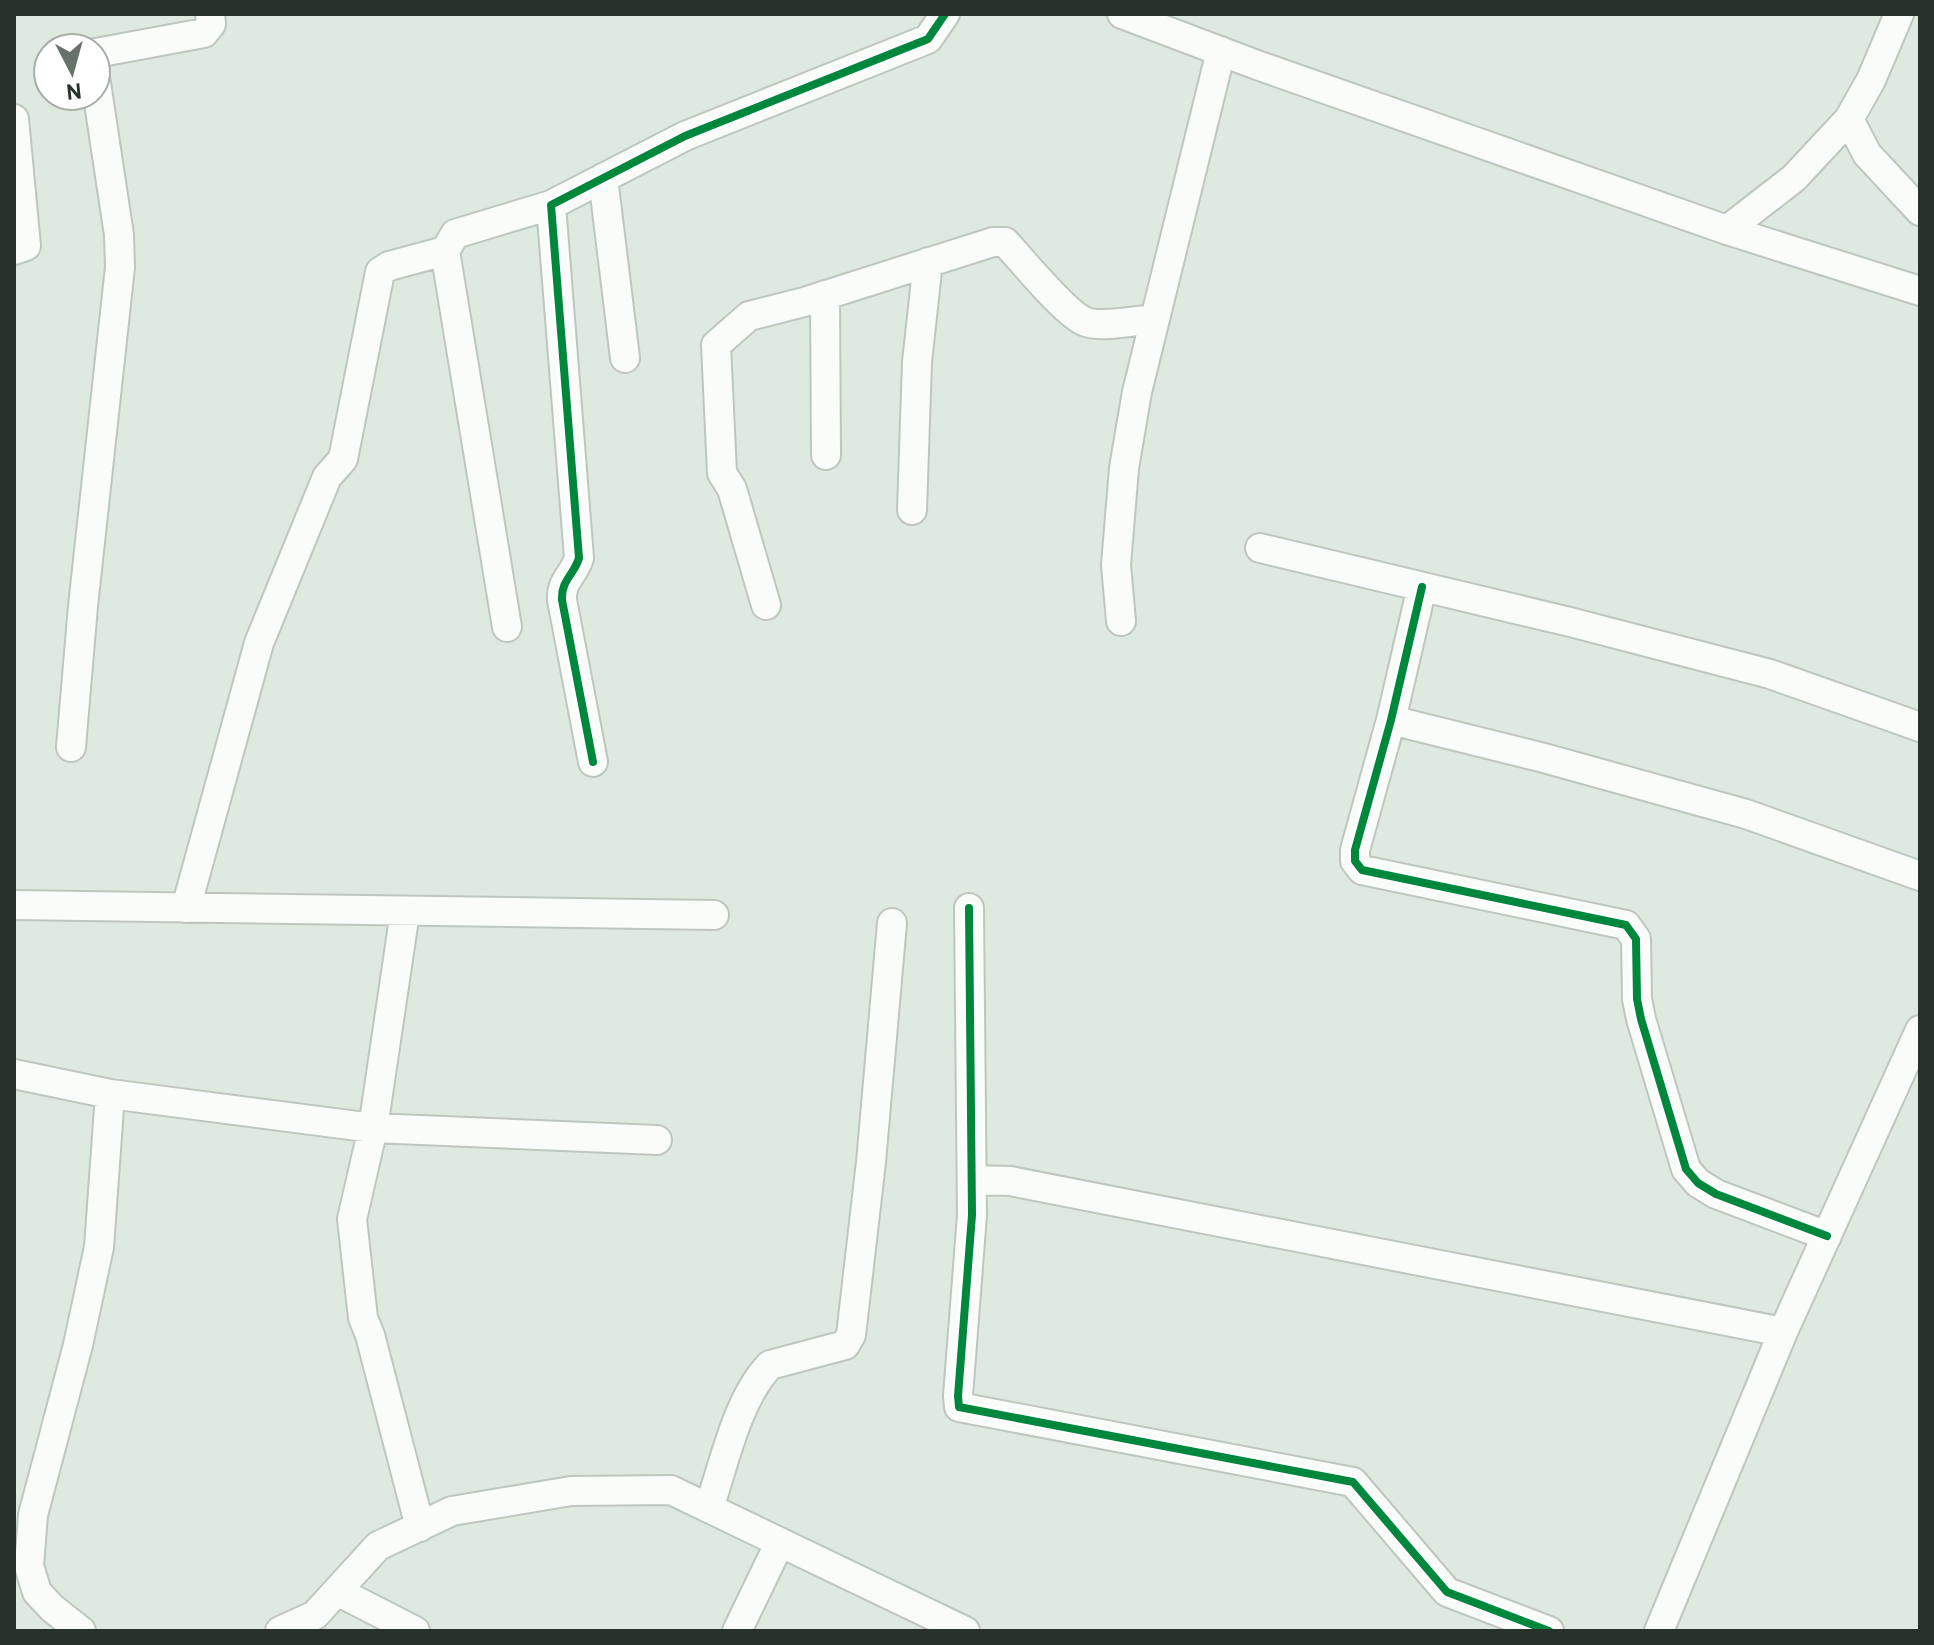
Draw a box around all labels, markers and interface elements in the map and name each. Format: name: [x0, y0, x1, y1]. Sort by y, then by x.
north arrow: [32, 32, 112, 112]
text: N: [65, 75, 83, 104]

